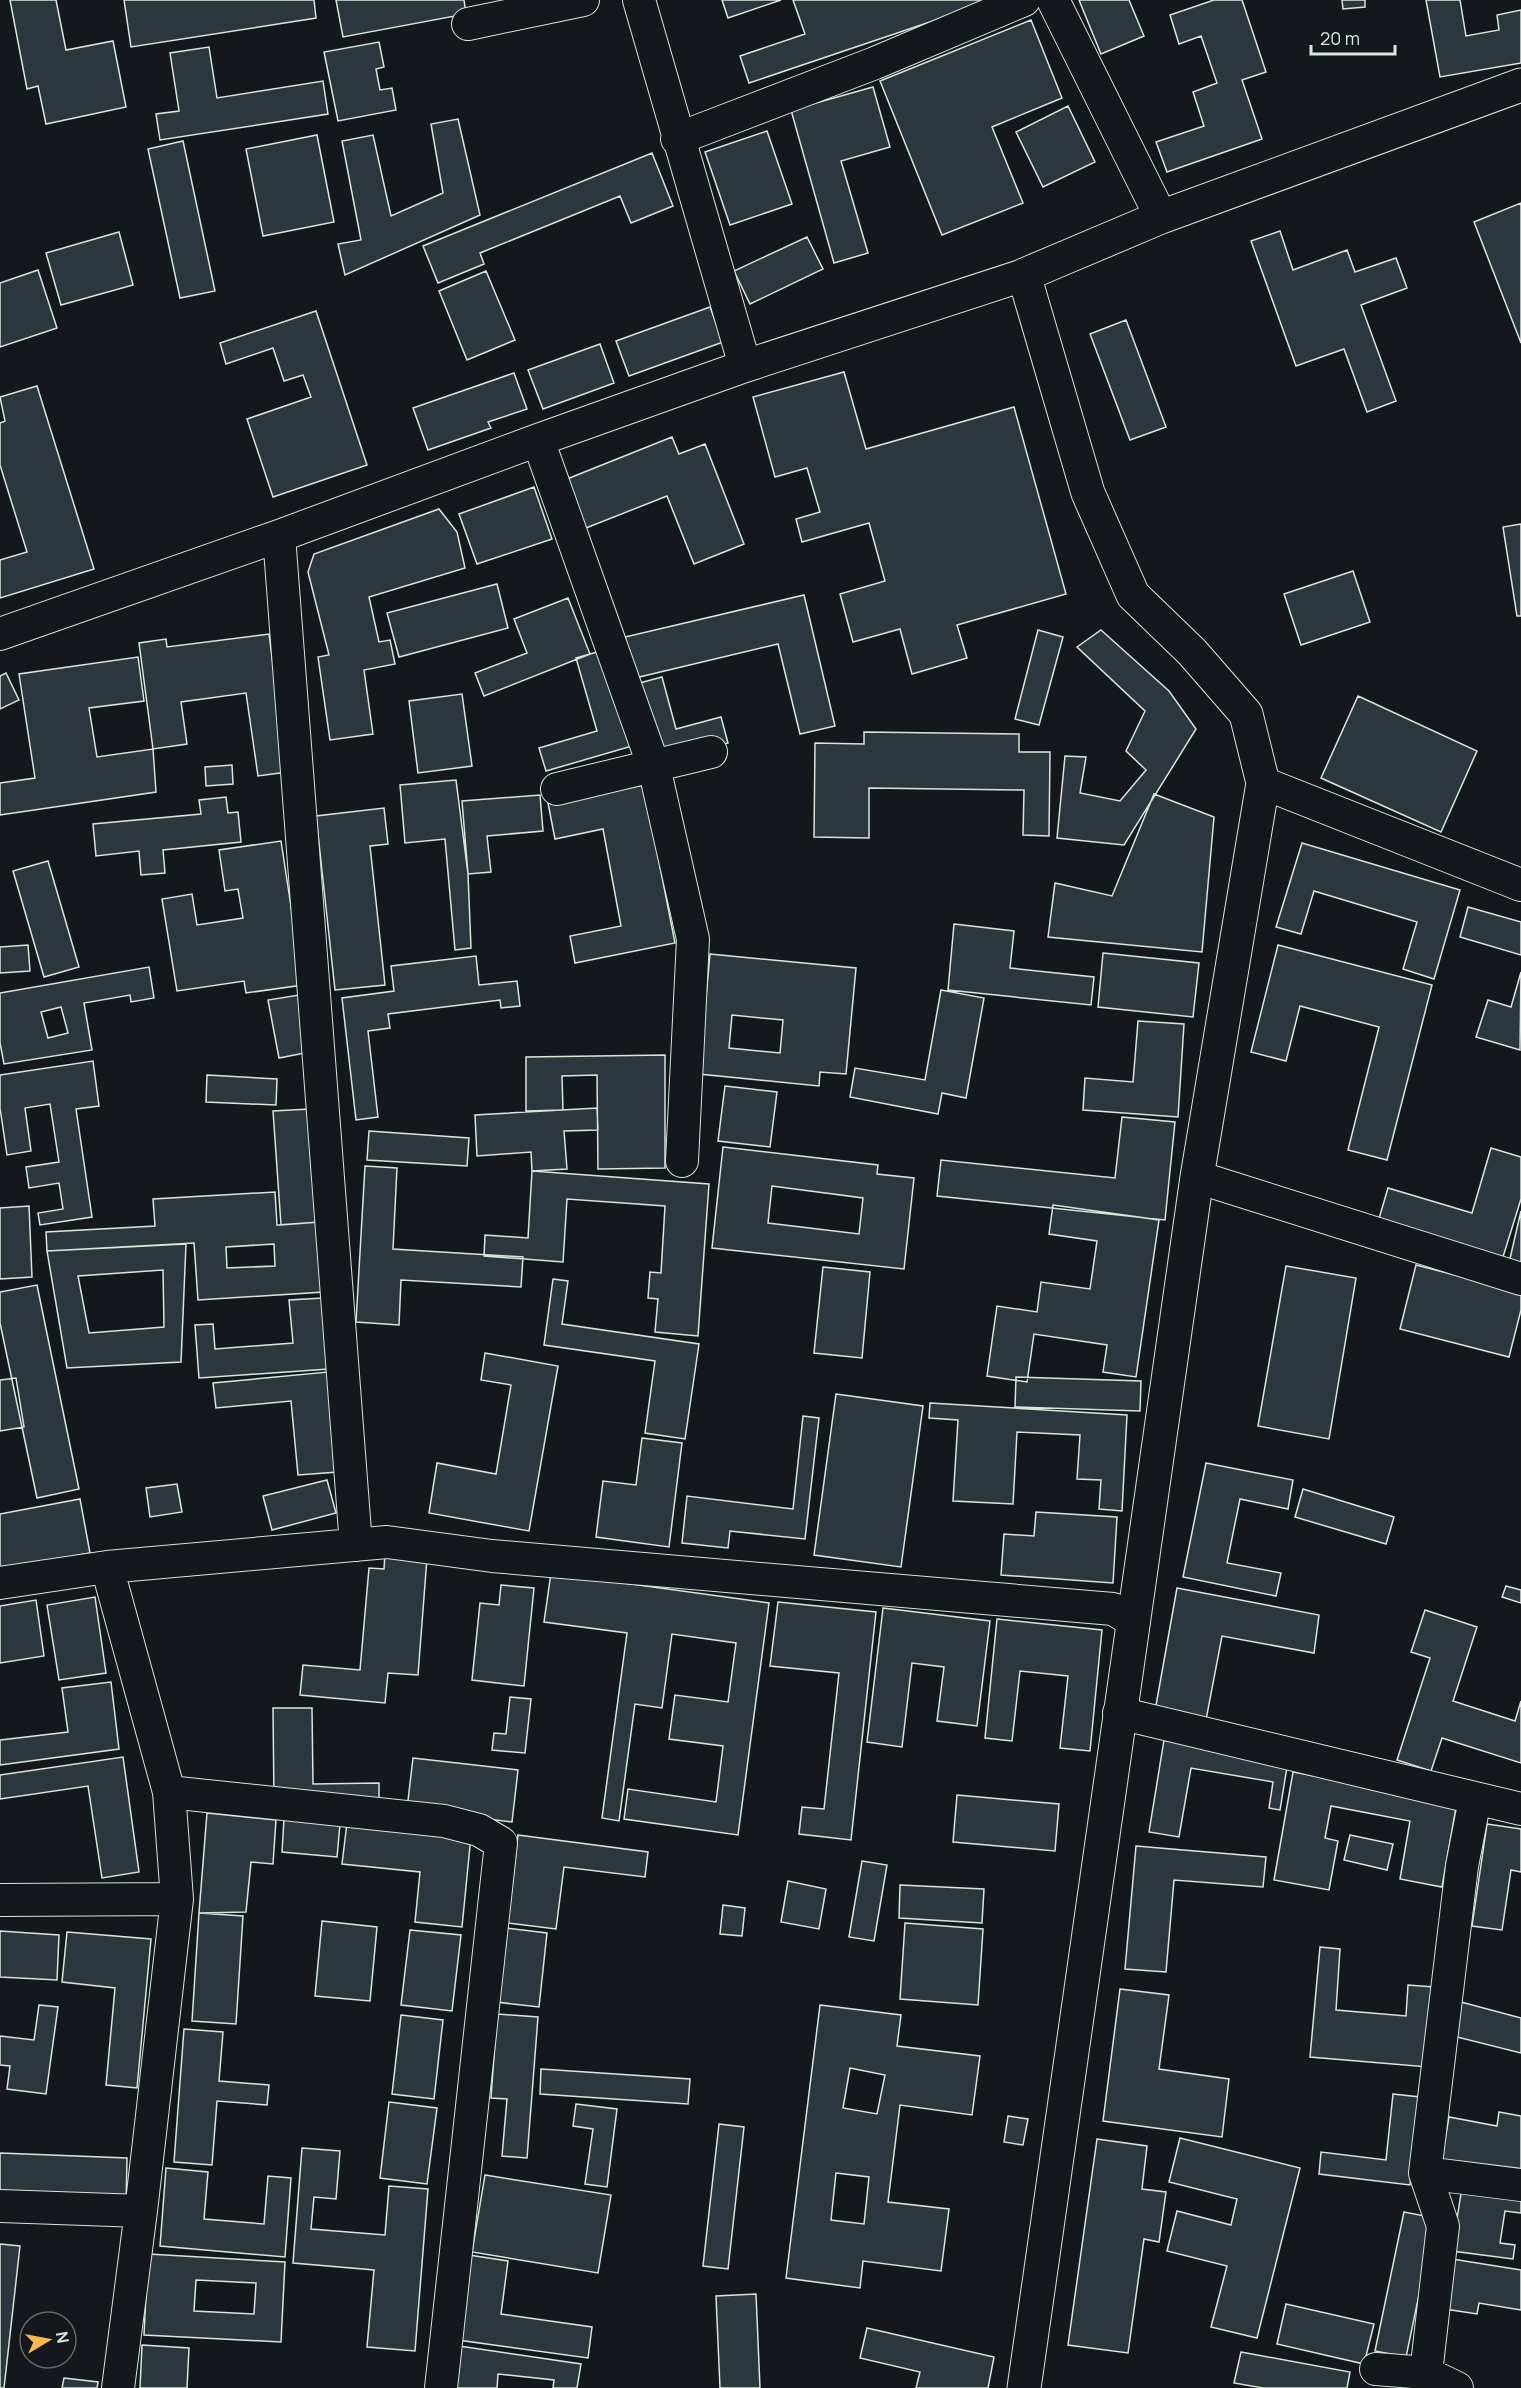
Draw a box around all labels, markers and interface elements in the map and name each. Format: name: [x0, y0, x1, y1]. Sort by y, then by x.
scale bar: [1311, 18, 1395, 56]
text: 20 m: [1320, 26, 1360, 50]
north arrow: [18, 2310, 78, 2370]
text: N: [51, 2330, 75, 2345]

